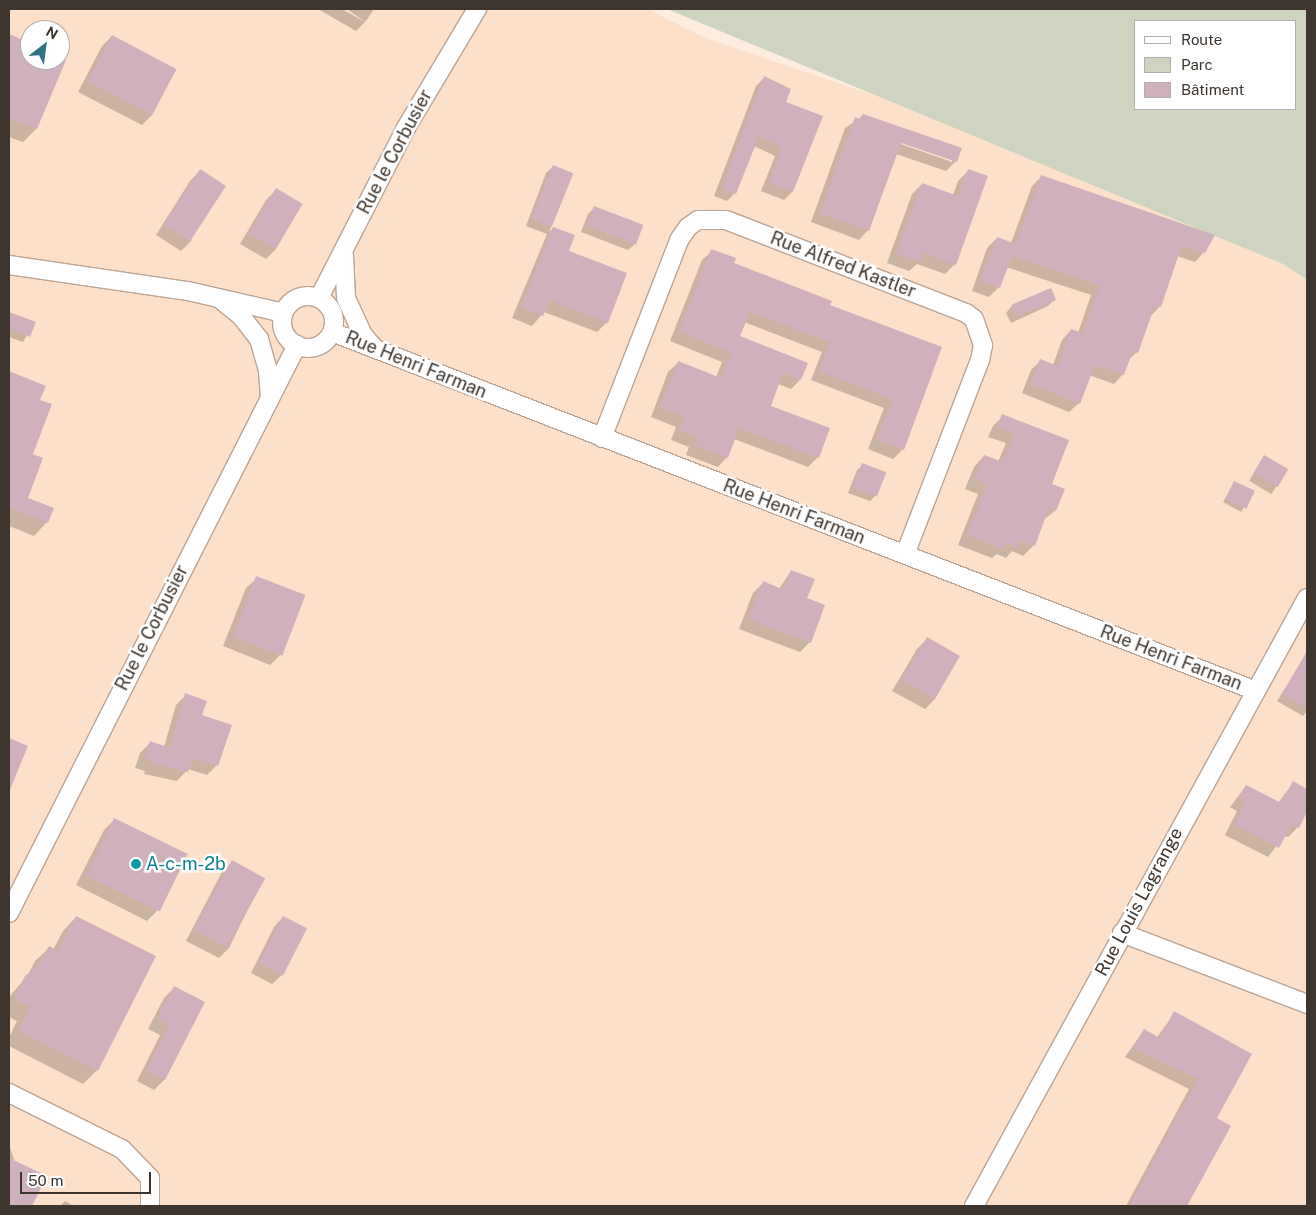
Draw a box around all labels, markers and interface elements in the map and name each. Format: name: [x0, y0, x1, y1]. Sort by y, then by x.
north arrow: [20, 20, 70, 70]
legend: [1134, 20, 1296, 110]
text: N: [43, 23, 61, 43]
text: Route: [1181, 31, 1222, 48]
text: Parc: [1181, 56, 1213, 73]
text: Bâtiment: [1181, 81, 1244, 98]
street label: Rue le Corbusier: [353, 86, 437, 218]
street label: Rue Alfred Kastler: [767, 227, 919, 303]
street label: Rue Henri Farman: [342, 327, 490, 403]
street label: Rue Henri Farman: [720, 475, 868, 549]
street label: Rue le Corbusier: [111, 562, 193, 694]
street label: Rue Henri Farman: [1097, 621, 1245, 695]
street label: Rue Louis Lagrange: [1091, 824, 1187, 980]
place label: A-c-m-2b: [146, 853, 226, 875]
marker: A-c-m-2b: [130, 858, 142, 870]
scale bar: [22, 1162, 154, 1194]
text: 50 m: [28, 1172, 63, 1189]

